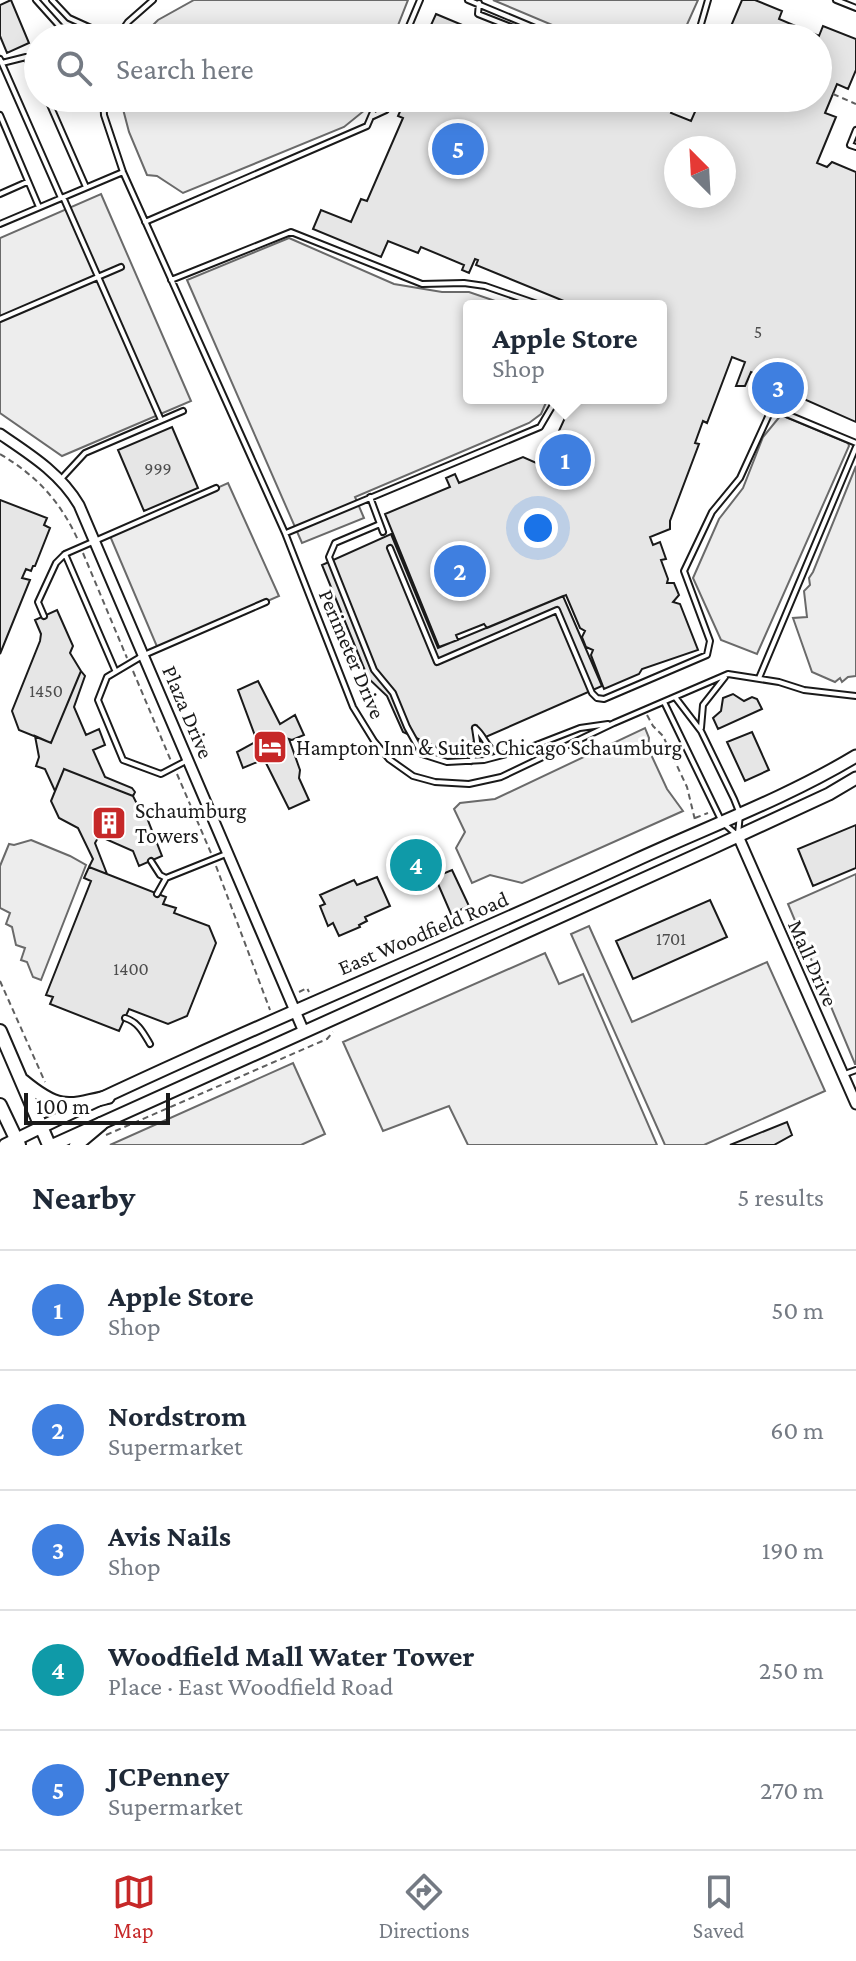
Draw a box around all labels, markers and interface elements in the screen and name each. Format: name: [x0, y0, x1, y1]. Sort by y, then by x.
search box: [24, 24, 832, 112]
icon: search: [52, 46, 96, 90]
text: Search here: [116, 52, 254, 85]
pin: 5: [432, 119, 484, 179]
north arrow: [664, 136, 736, 208]
popup: [463, 300, 667, 404]
text: Apple Store: [492, 321, 638, 354]
house number: 5: [754, 322, 762, 342]
text: Shop: [492, 354, 545, 383]
pin: 3: [752, 358, 804, 418]
pin: 1: [539, 430, 591, 490]
house number: 999: [144, 459, 172, 479]
your location: [518, 508, 558, 548]
pin: 2: [434, 541, 486, 601]
street label: Perimeter Drive: [314, 586, 390, 722]
street label: Plaza Drive: [157, 662, 219, 762]
house number: 1450: [29, 681, 63, 701]
hotel icon: Hampton Inn & Suites Chicago Schaumburg: [251, 728, 289, 766]
place label: Hampton Inn & Suites Chicago Schaumburg: [296, 735, 682, 760]
place label: Schaumburg Towers: [135, 798, 247, 848]
building icon: Schaumburg Towers: [90, 804, 128, 842]
pin: 4: [390, 835, 442, 895]
street label: East Woodfield Road: [334, 886, 512, 980]
street label: Mall Drive: [783, 916, 843, 1010]
house number: 1701: [656, 929, 686, 949]
house number: 1400: [113, 959, 149, 979]
scale bar: [24, 1089, 170, 1125]
text: 100 m: [36, 1094, 90, 1119]
text: Nearby: [32, 1179, 135, 1216]
text: 5 results: [737, 1183, 824, 1212]
text: Apple Store: [108, 1279, 254, 1312]
text: 1: [53, 1296, 63, 1325]
text: 50 m: [771, 1296, 824, 1325]
text: Shop: [108, 1312, 161, 1341]
text: Nordstrom: [108, 1399, 247, 1432]
text: 2: [51, 1416, 65, 1445]
text: 60 m: [770, 1416, 824, 1445]
text: Supermarket: [108, 1432, 243, 1461]
text: Avis Nails: [108, 1519, 231, 1552]
text: 3: [52, 1536, 64, 1565]
text: 190 m: [762, 1536, 824, 1565]
text: Shop: [108, 1552, 161, 1581]
text: Woodfield Mall Water Tower: [108, 1639, 474, 1672]
text: 4: [51, 1656, 65, 1685]
text: 250 m: [759, 1656, 824, 1685]
text: Place · East Woodfield Road: [108, 1672, 394, 1701]
text: JCPenney: [108, 1759, 229, 1792]
text: 5: [52, 1776, 64, 1805]
text: 270 m: [760, 1776, 824, 1805]
text: Supermarket: [108, 1792, 243, 1821]
tab: Map: [112, 1870, 156, 1943]
tab: Directions: [379, 1870, 470, 1943]
tab: Saved: [693, 1870, 744, 1943]

